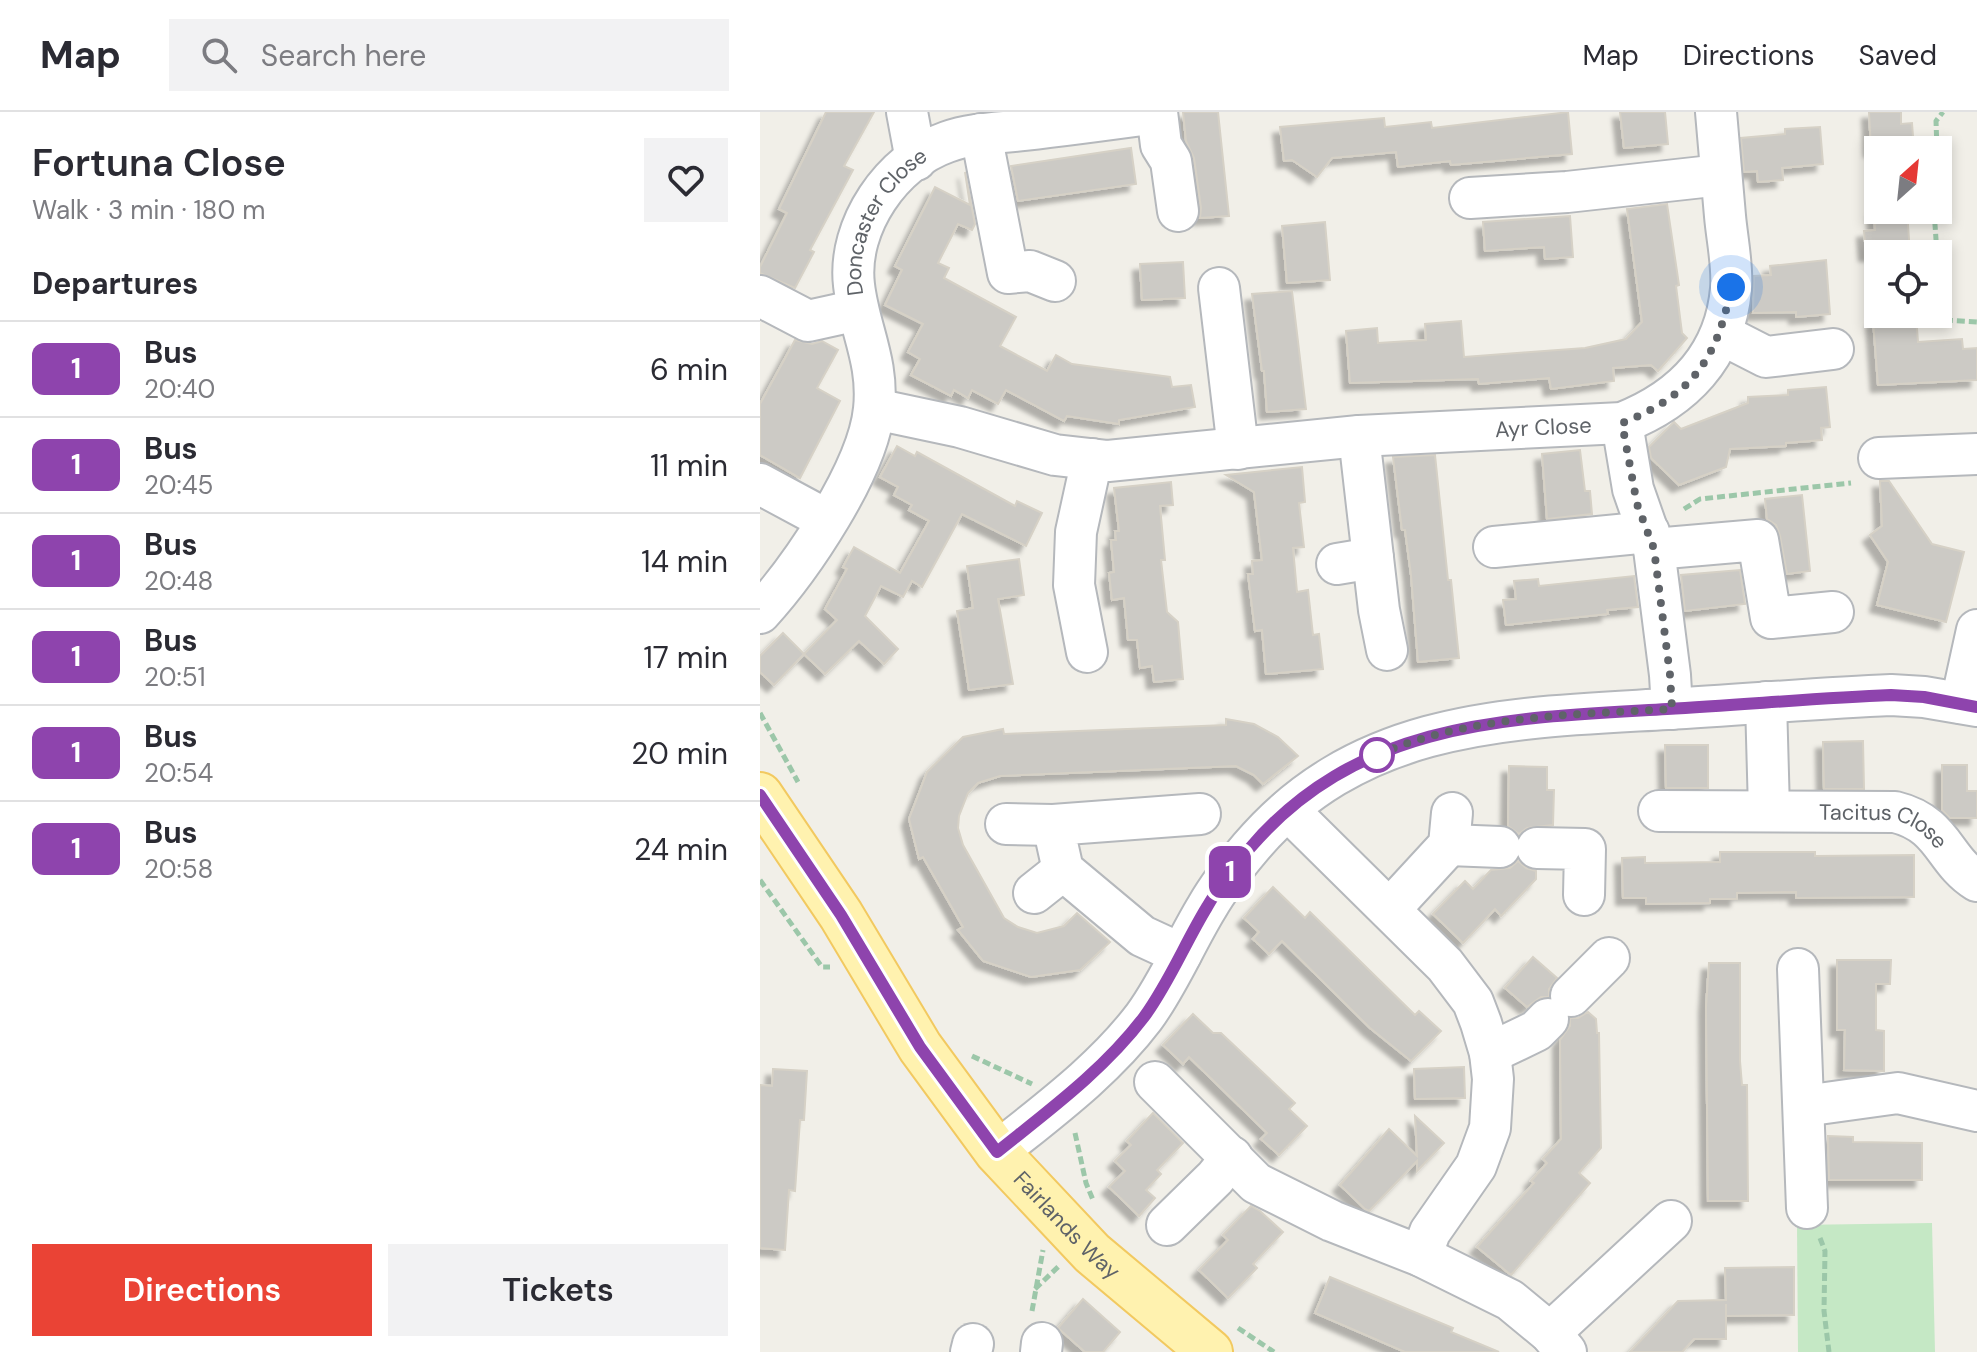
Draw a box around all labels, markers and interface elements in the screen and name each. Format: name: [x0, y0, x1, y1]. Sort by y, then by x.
search box: [169, 19, 729, 91]
text: Map: [40, 30, 121, 80]
icon: search: [197, 33, 241, 77]
text: Search here: [261, 36, 426, 75]
text: Map: [1582, 37, 1639, 74]
text: Directions: [1683, 37, 1815, 74]
text: Saved: [1859, 37, 1937, 74]
north arrow: [1864, 136, 1952, 224]
map controls: [1864, 136, 1952, 328]
text: Fortuna Close: [32, 138, 286, 188]
button: heart: [644, 138, 728, 222]
street label: Doncaster Close: [839, 141, 932, 298]
text: Walk · 3 min · 180 m: [32, 193, 265, 227]
button: locate: [1864, 240, 1952, 328]
text: Departures: [32, 264, 198, 303]
your location: [1711, 267, 1751, 307]
text: Bus: [144, 333, 198, 372]
text: 1: [71, 350, 81, 387]
text: 6 min: [650, 350, 728, 389]
text: 20:40: [144, 372, 215, 406]
street label: Ayr Close: [1494, 411, 1592, 444]
text: Bus: [144, 429, 198, 468]
text: 1: [71, 446, 81, 483]
text: 11 min: [650, 446, 728, 485]
text: 20:45: [144, 468, 213, 502]
text: Bus: [144, 525, 198, 564]
text: 1: [71, 542, 81, 579]
text: 14 min: [641, 542, 728, 581]
text: 20:48: [144, 564, 213, 598]
text: Bus: [144, 621, 198, 660]
text: 1: [71, 638, 81, 675]
text: 17 min: [643, 638, 728, 677]
text: 20:51: [144, 660, 206, 694]
text: Bus: [144, 717, 198, 756]
text: 1: [71, 734, 81, 771]
text: 20 min: [631, 734, 728, 773]
unlabelled marker: [1360, 738, 1394, 772]
text: 20:54: [144, 756, 213, 790]
street label: Tacitus Close: [1819, 798, 1954, 855]
text: Bus: [144, 813, 198, 852]
text: 1: [71, 830, 81, 867]
text: 24 min: [634, 830, 728, 869]
line badge: 1: [1204, 846, 1256, 898]
text: 20:58: [144, 852, 213, 886]
text: 1: [1225, 853, 1235, 890]
street label: Fairlands Way: [1007, 1165, 1126, 1286]
button: Directions: [32, 1244, 372, 1336]
button: Tickets: [388, 1244, 728, 1336]

